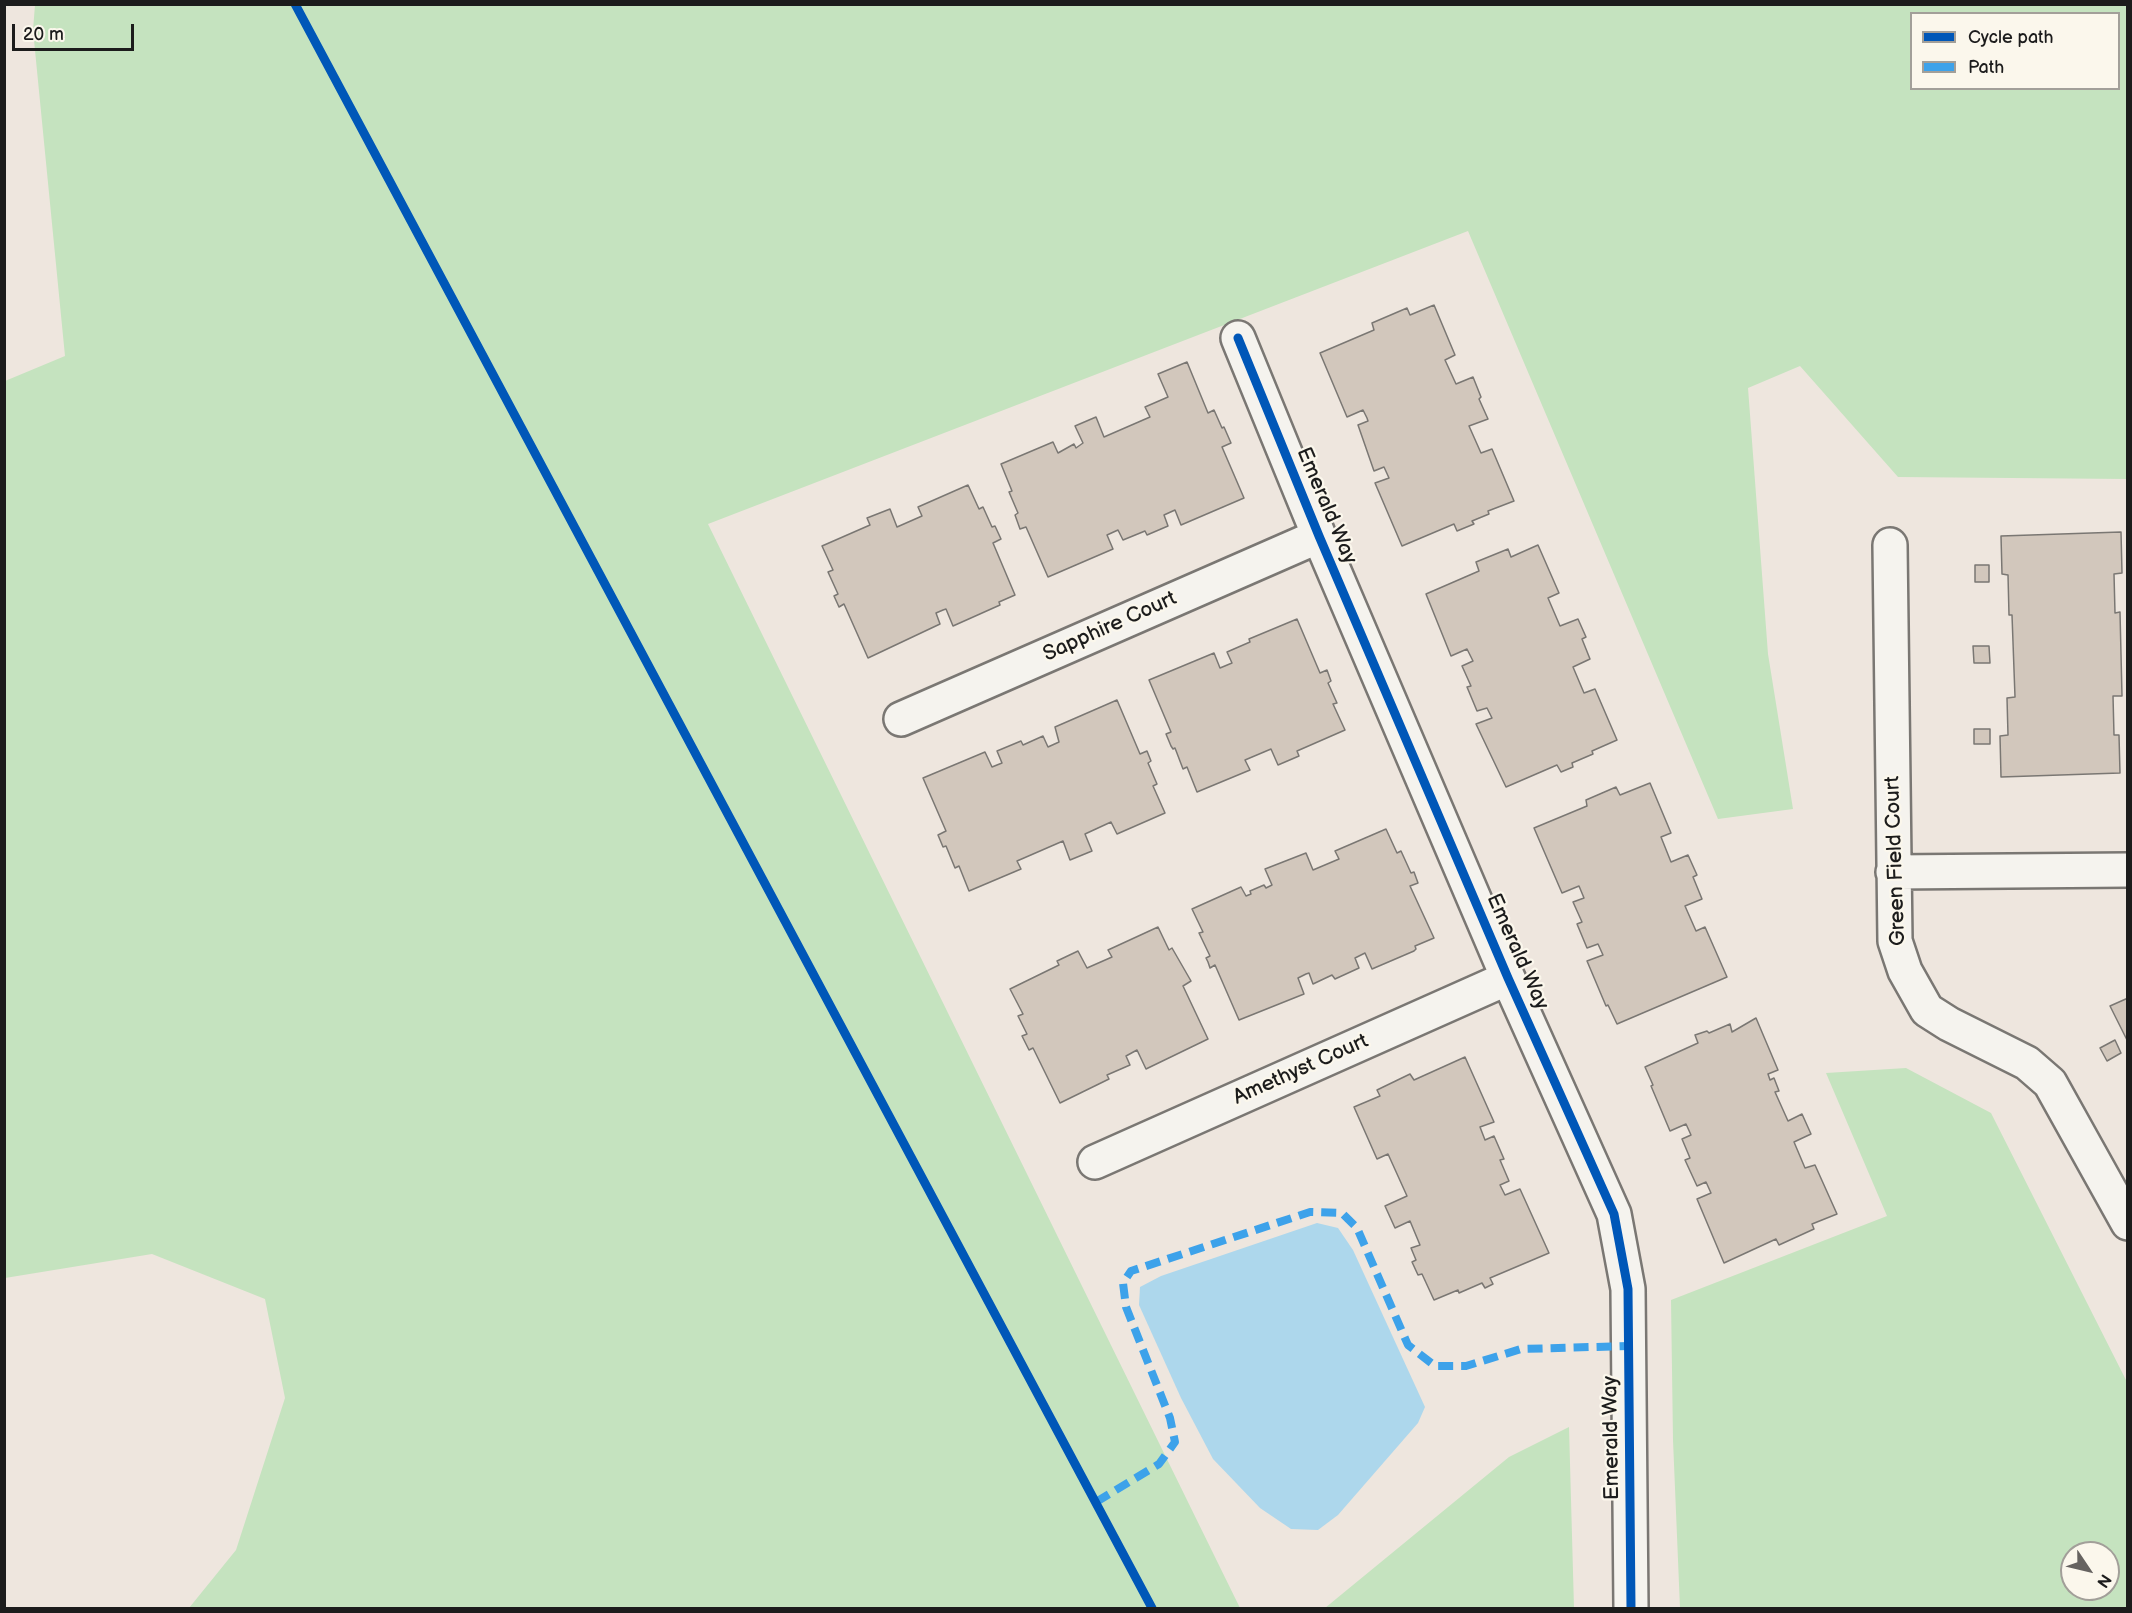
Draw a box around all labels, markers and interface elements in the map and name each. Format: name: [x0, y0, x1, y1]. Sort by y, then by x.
scale bar: [15, 12, 136, 50]
legend: [1910, 12, 2120, 90]
text: 20 m: [23, 24, 64, 45]
text: Cycle path: [1968, 27, 2054, 48]
text: Path: [1968, 57, 2004, 78]
street label: Emerald Way: [1290, 444, 1362, 568]
street label: Sapphire Court: [1039, 586, 1181, 668]
street label: Green Field Court: [1880, 776, 1912, 946]
street label: Emerald Way: [1480, 890, 1554, 1014]
street label: Amethyst Court: [1230, 1029, 1372, 1111]
street label: Emerald Way: [1598, 1376, 1626, 1500]
north arrow: [2060, 1541, 2120, 1601]
text: N: [2092, 1570, 2115, 1591]

